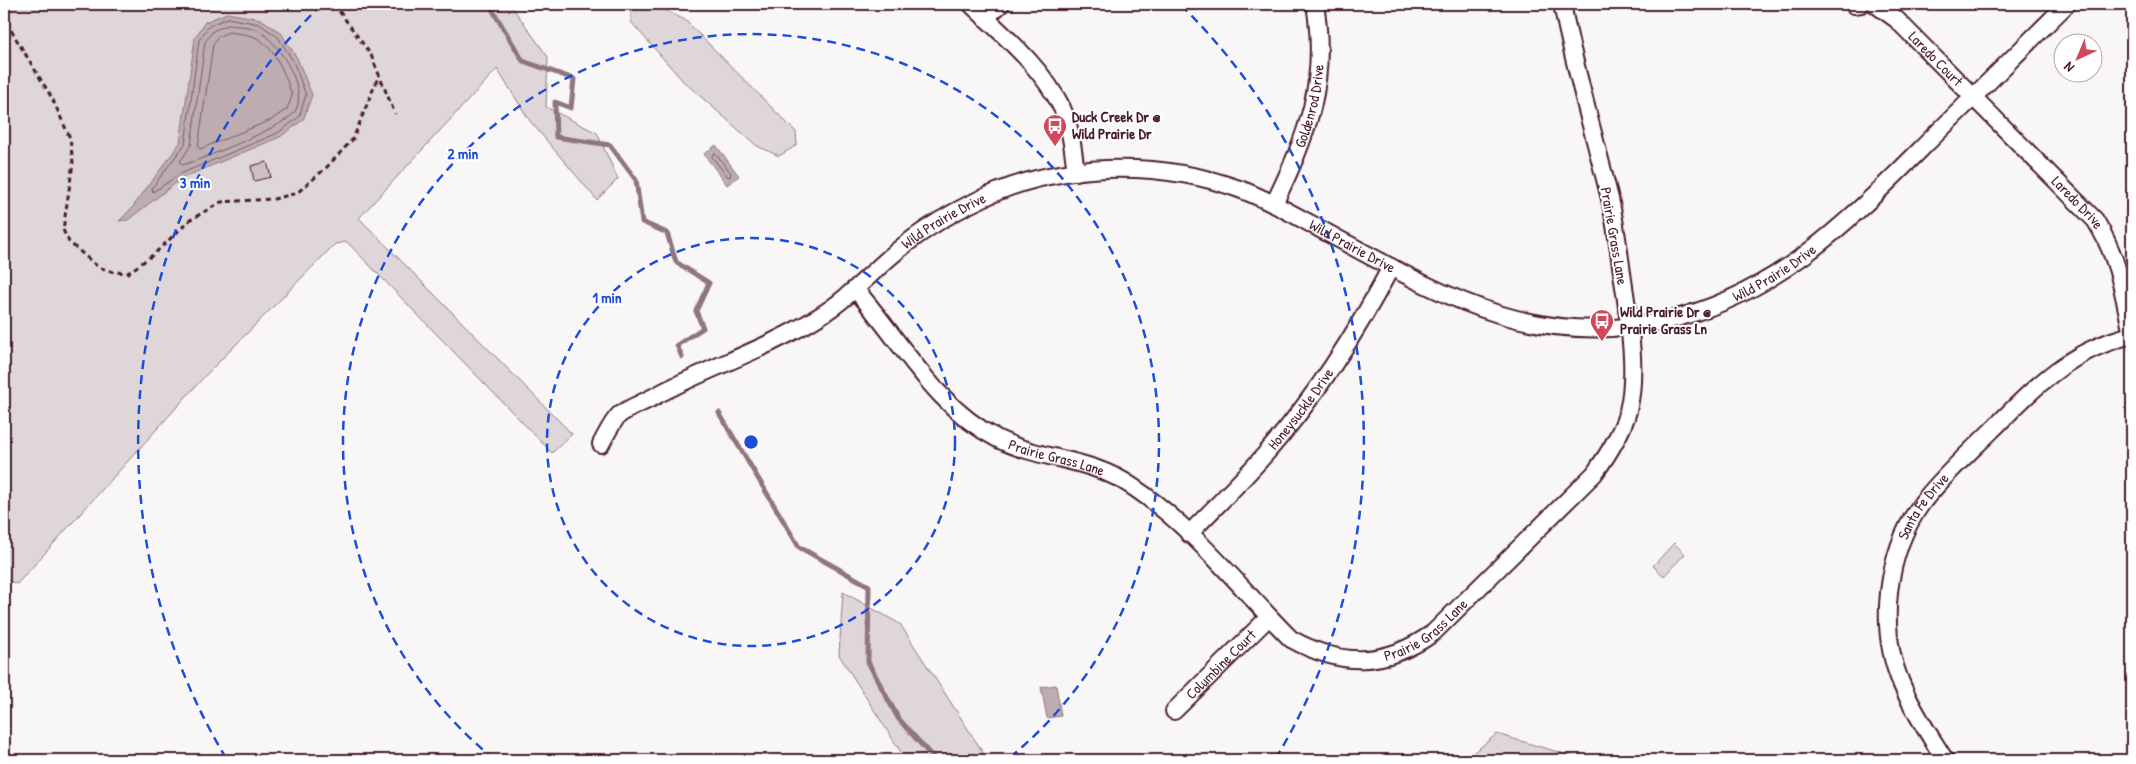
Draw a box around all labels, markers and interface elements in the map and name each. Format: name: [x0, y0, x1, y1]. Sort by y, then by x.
street label: Laredo Court: [1904, 26, 1969, 91]
north arrow: [2054, 32, 2104, 82]
text: N: [2059, 58, 2078, 77]
street label: Goldenrod Drive: [1289, 64, 1329, 150]
place label: Duck Creek Dr @ Wild Prairie Dr: [1072, 106, 1161, 144]
bus stop icon: Duck Creek Dr @ Wild Prairie Dr: [1042, 113, 1068, 147]
text: 2 min: [448, 143, 479, 164]
street label: Laredo Drive: [2047, 171, 2109, 233]
text: 3 min: [180, 172, 210, 193]
street label: Prairie Grass Lane: [1596, 185, 1633, 286]
street label: Wild Prairie Drive: [897, 187, 989, 254]
street label: Wild Prairie Drive: [1306, 214, 1399, 278]
street label: Wild Prairie Drive: [1729, 239, 1820, 307]
text: 1 min: [592, 287, 622, 308]
place label: Wild Prairie Dr @ Prairie Grass Ln: [1620, 301, 1711, 339]
bus stop icon: Wild Prairie Dr @ Prairie Grass Ln: [1589, 308, 1615, 342]
street label: Honeysuckle Drive: [1263, 364, 1338, 454]
centre of rings: [742, 433, 760, 451]
street label: Prairie Grass Lane: [1005, 434, 1108, 481]
street label: Santa Fe Drive: [1892, 468, 1953, 543]
street label: Prairie Grass Lane: [1382, 594, 1472, 666]
street label: Columbine Court: [1181, 624, 1261, 704]

